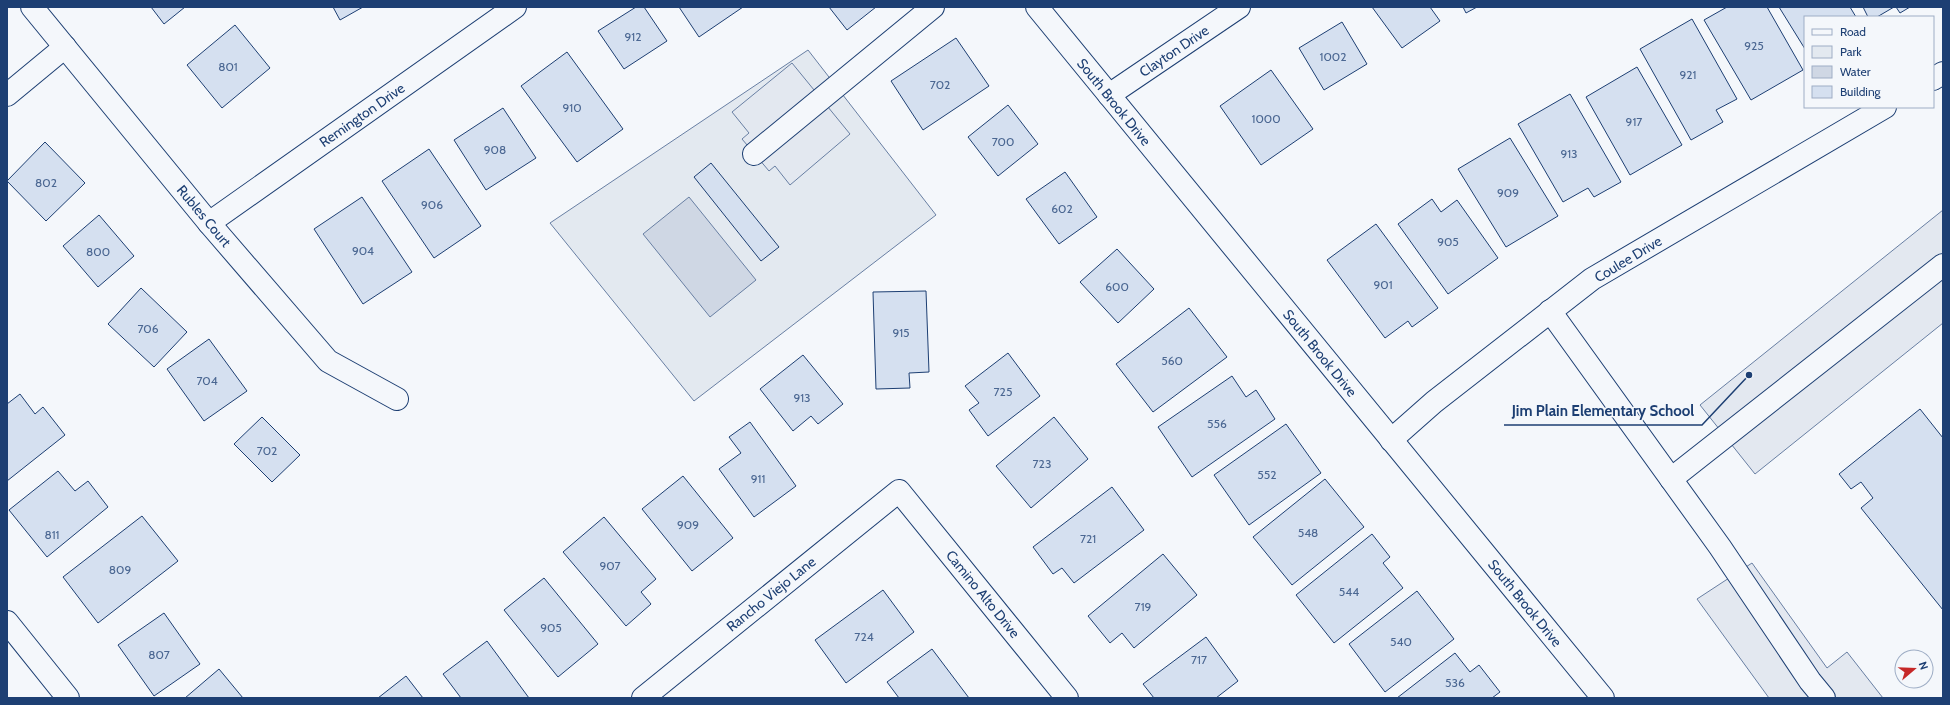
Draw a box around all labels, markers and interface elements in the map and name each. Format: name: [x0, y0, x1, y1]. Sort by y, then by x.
legend: [1804, 16, 1934, 108]
street label: Clayton Drive: [1136, 21, 1212, 81]
text: Road: [1840, 24, 1866, 39]
house number: 912: [624, 29, 642, 44]
house number: 925: [1744, 38, 1764, 53]
text: Park: [1840, 44, 1862, 59]
house number: 1002: [1320, 49, 1346, 64]
street label: South Brook Drive: [1073, 55, 1155, 149]
house number: 801: [218, 59, 238, 74]
text: Water: [1840, 64, 1871, 79]
house number: 921: [1679, 67, 1697, 82]
house number: 702: [930, 77, 950, 92]
street label: Remington Drive: [316, 79, 408, 151]
text: Building: [1840, 84, 1882, 99]
house number: 910: [562, 100, 582, 115]
house number: 1000: [1251, 111, 1281, 126]
house number: 917: [1626, 114, 1642, 129]
house number: 700: [992, 134, 1014, 149]
house number: 908: [484, 142, 506, 157]
house number: 913: [1560, 146, 1578, 161]
house number: 802: [35, 175, 57, 190]
street label: Rubles Court: [173, 181, 235, 251]
house number: 909: [1497, 185, 1519, 200]
house number: 906: [421, 197, 443, 212]
house number: 602: [1051, 201, 1073, 216]
street label: Coulee Drive: [1591, 232, 1665, 286]
house number: 905: [1437, 234, 1459, 249]
house number: 904: [352, 243, 374, 258]
house number: 800: [86, 244, 110, 259]
house number: 901: [1373, 277, 1393, 292]
house number: 600: [1105, 279, 1129, 294]
street label: South Brook Drive: [1279, 306, 1361, 400]
house number: 706: [137, 321, 159, 336]
house number: 915: [892, 325, 910, 340]
house number: 560: [1161, 353, 1183, 368]
house number: 704: [196, 373, 218, 388]
house number: 725: [994, 384, 1012, 399]
house number: 913: [793, 390, 811, 405]
callout: Jim Plain Elementary School: [1504, 398, 1702, 425]
text: Jim Plain Elementary School: [1511, 402, 1694, 420]
house number: 556: [1207, 416, 1227, 431]
house number: 702: [257, 443, 277, 458]
house number: 723: [1033, 456, 1051, 471]
house number: 552: [1257, 467, 1277, 482]
house number: 911: [751, 471, 765, 486]
house number: 909: [677, 517, 699, 532]
house number: 548: [1298, 525, 1318, 540]
house number: 811: [44, 527, 60, 542]
house number: 721: [1080, 531, 1096, 546]
street label: Camino Alto Drive: [942, 546, 1024, 642]
street label: Rancho Viejo Lane: [723, 553, 819, 635]
street label: South Brook Drive: [1484, 556, 1566, 650]
house number: 907: [599, 558, 621, 573]
house number: 809: [109, 562, 131, 577]
house number: 544: [1339, 584, 1359, 599]
house number: 719: [1135, 599, 1152, 614]
house number: 905: [540, 620, 562, 635]
house number: 724: [854, 629, 874, 644]
house number: 540: [1390, 634, 1412, 649]
house number: 807: [148, 647, 170, 662]
north arrow: [1894, 649, 1934, 689]
house number: 717: [1191, 652, 1207, 667]
text: N: [1916, 660, 1931, 672]
house number: 536: [1445, 675, 1465, 690]

